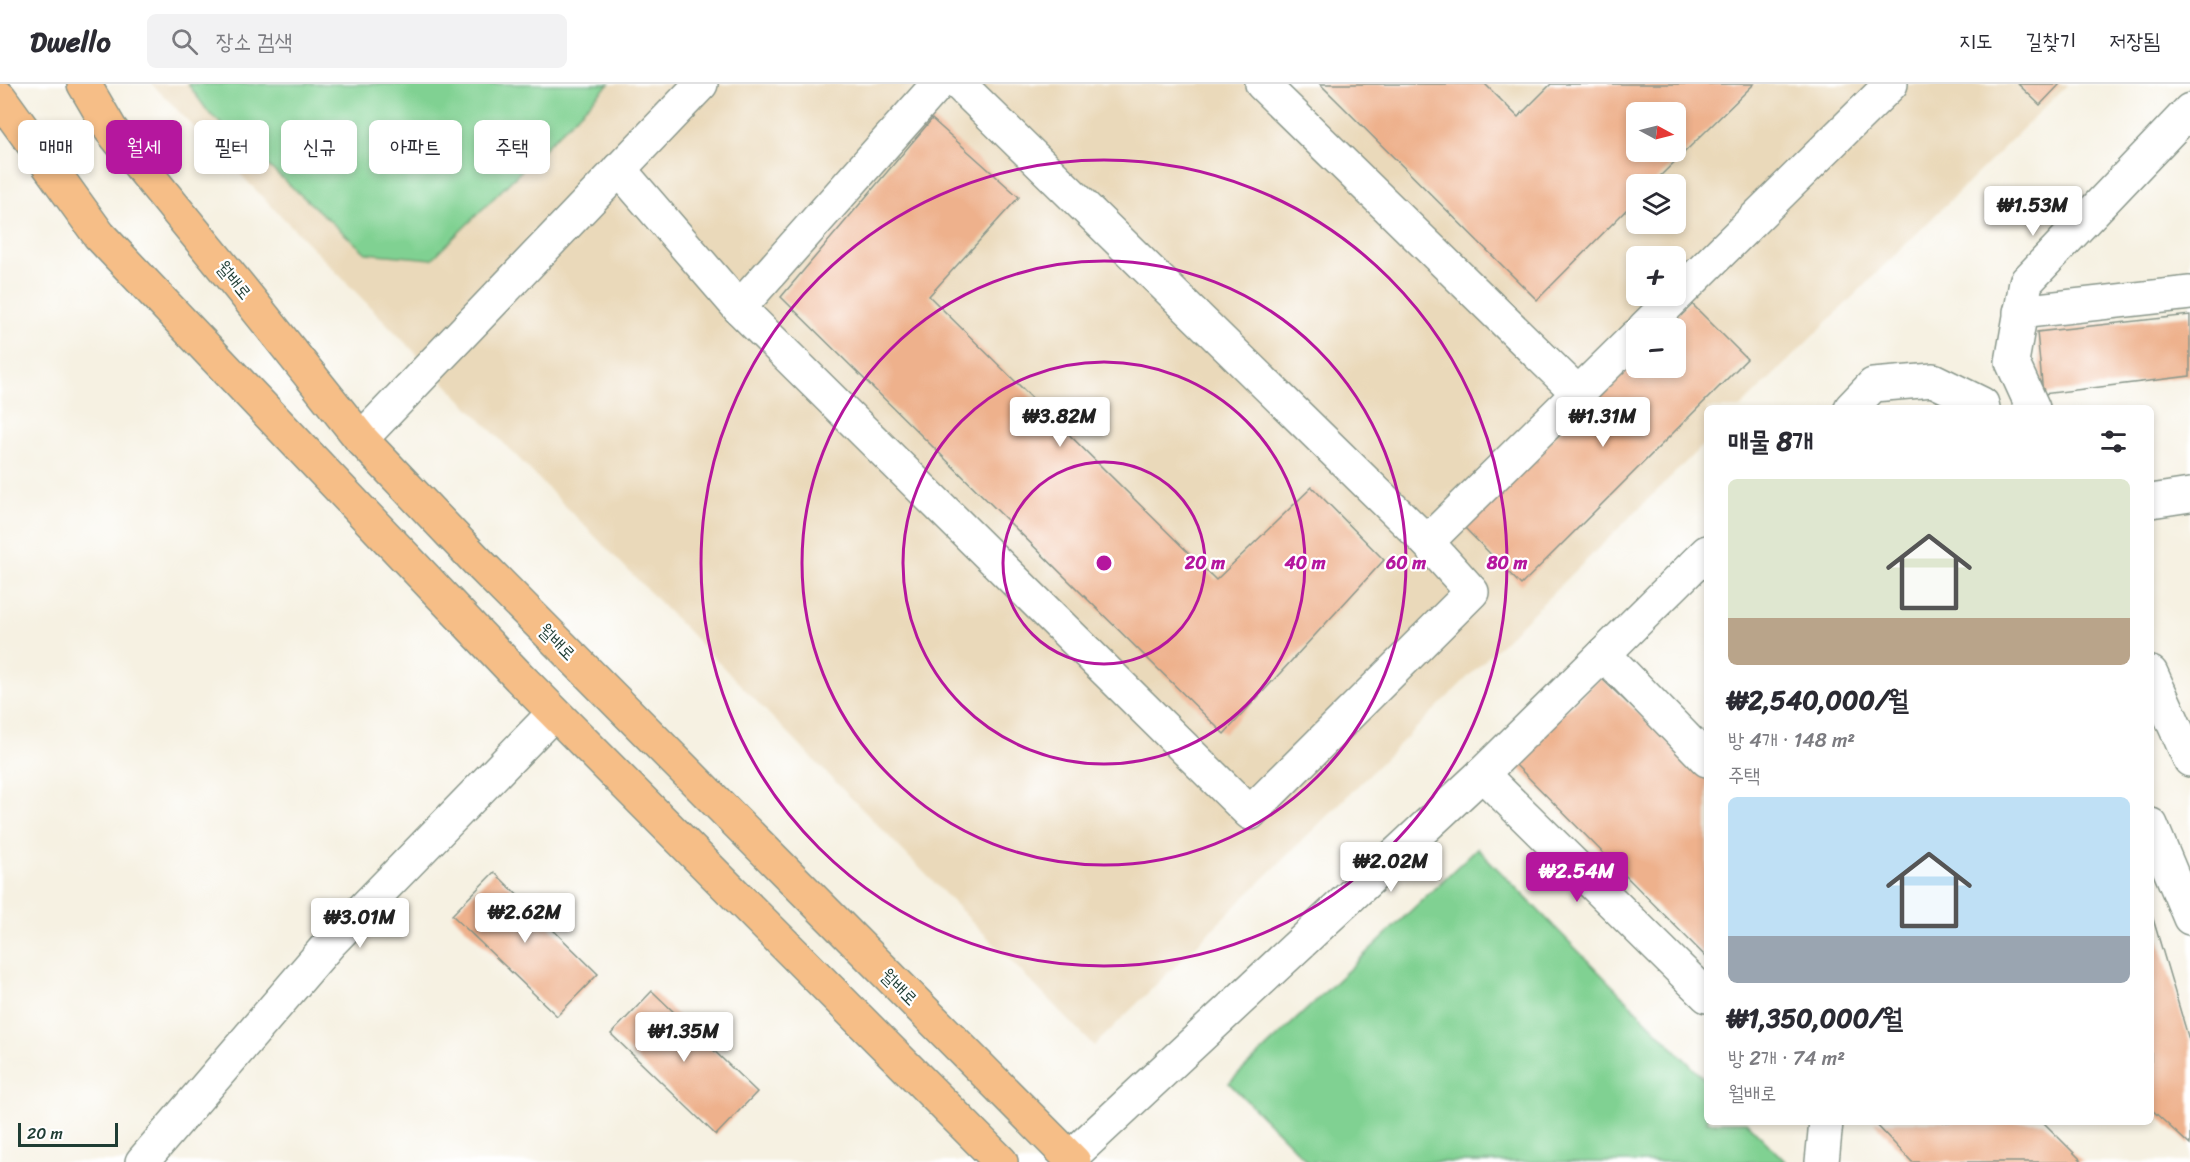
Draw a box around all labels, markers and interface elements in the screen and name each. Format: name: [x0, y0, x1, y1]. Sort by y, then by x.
search box: [147, 14, 567, 68]
text: Dwello: [30, 17, 111, 66]
text: 장소 검색: [216, 22, 292, 61]
text: 지도: [1959, 22, 1993, 60]
text: 길찾기: [2026, 22, 2076, 60]
text: 저장됨: [2109, 22, 2160, 60]
icon: search: [168, 25, 201, 58]
north arrow: [1626, 102, 1686, 162]
map controls: [1626, 102, 1686, 378]
chip: 매매: [18, 120, 94, 174]
chip: 월세: [106, 120, 182, 174]
chip: 필터: [194, 120, 269, 174]
chip: 신규: [281, 120, 357, 174]
chip: 아파트: [369, 120, 462, 174]
chip: 주택: [474, 120, 550, 174]
button: layers: [1626, 174, 1686, 234]
pin: ₩1.53M: [1984, 186, 2082, 237]
text: ₩1.53M: [1998, 188, 2068, 223]
button: +: [1626, 246, 1686, 306]
street label: 월배로: [208, 253, 260, 307]
button: −: [1626, 318, 1686, 378]
pin: ₩3.82M: [1011, 397, 1109, 448]
pin: ₩1.31M: [1554, 397, 1652, 448]
text: ₩3.82M: [1024, 399, 1096, 434]
text: ₩1.31M: [1570, 399, 1636, 434]
text: 매물 8개: [1728, 418, 1813, 464]
icon: filters: [2097, 425, 2130, 458]
icon: home: [1875, 518, 1983, 626]
text: 20 m: [1184, 547, 1225, 579]
text: 40 m: [1283, 547, 1326, 579]
text: 60 m: [1385, 547, 1426, 579]
text: 80 m: [1486, 547, 1528, 579]
centre of rings: [1094, 553, 1114, 573]
street label: 월배로: [530, 615, 584, 669]
text: ₩2,540,000/월: [1728, 677, 1909, 723]
text: 방 4개 · 148 m²: [1728, 723, 1855, 758]
text: 주택: [1728, 758, 1760, 793]
icon: home: [1875, 836, 1983, 944]
pin: ₩2.02M: [1342, 842, 1440, 893]
text: ₩2.02M: [1354, 844, 1428, 879]
pin: ₩2.54M: [1528, 852, 1626, 903]
text: ₩2.54M: [1540, 854, 1614, 889]
pin: ₩2.62M: [476, 893, 574, 944]
text: ₩2.62M: [489, 895, 561, 930]
pin: ₩3.01M: [311, 898, 409, 949]
text: ₩3.01M: [325, 900, 395, 935]
street label: 월배로: [872, 960, 926, 1014]
text: ₩1,350,000/월: [1728, 995, 1903, 1041]
pin: ₩1.35M: [635, 1012, 733, 1063]
text: ₩1.35M: [649, 1014, 719, 1049]
text: 방 2개 · 74 m²: [1728, 1041, 1845, 1076]
text: 월배로: [1728, 1076, 1776, 1111]
text: 20 m: [27, 1119, 63, 1148]
scale bar: [18, 1120, 118, 1148]

